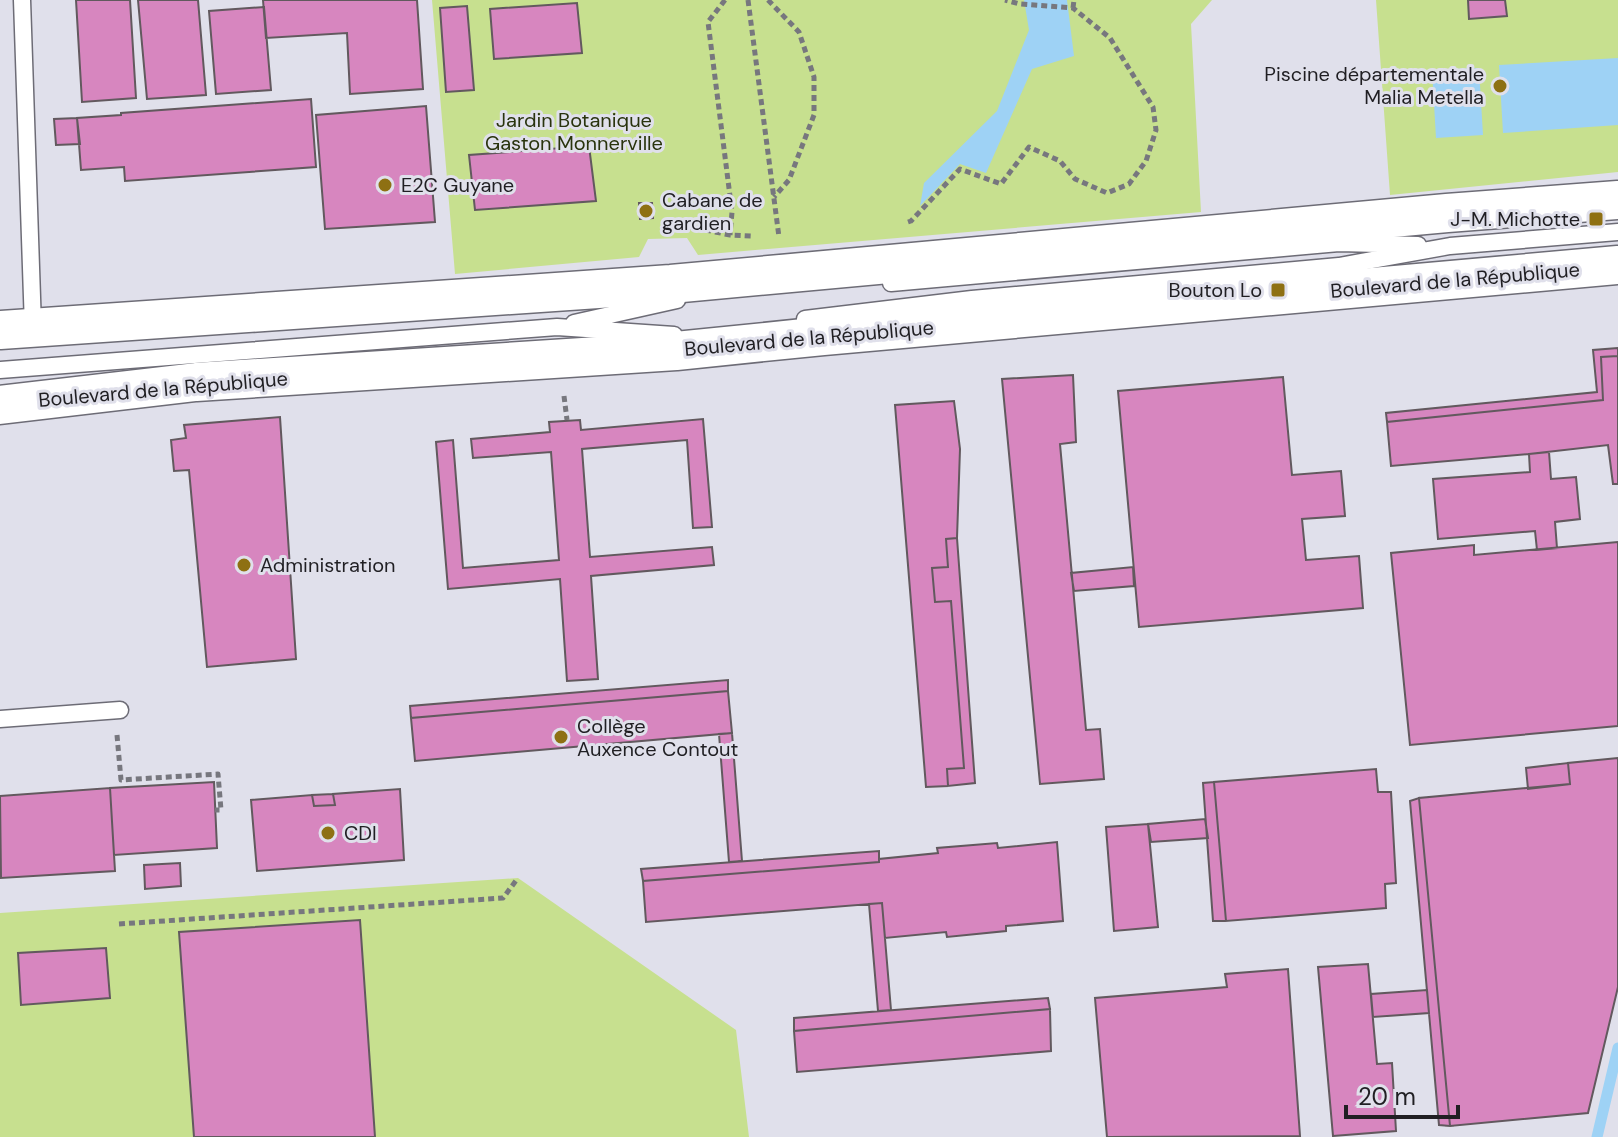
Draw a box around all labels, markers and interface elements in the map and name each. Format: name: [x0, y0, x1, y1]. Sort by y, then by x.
place label: Piscine départementale Malia Metella: [1264, 61, 1484, 110]
marker: Piscine départementale Malia Metella: [1491, 77, 1509, 95]
park label: Jardin Botanique Gaston Monnerville: [485, 107, 663, 156]
place label: E2C Guyane: [401, 172, 514, 198]
marker: E2C Guyane: [376, 176, 394, 194]
place label: Cabane de gardien: [662, 187, 763, 236]
marker: Cabane de gardien: [637, 202, 655, 220]
place label: J-M. Michotte: [1450, 206, 1580, 232]
marker: J-M. Michotte: [1587, 210, 1605, 228]
street label: Boulevard de la République: [1329, 256, 1581, 304]
place label: Bouton Lo: [1168, 277, 1262, 303]
marker: Bouton Lo: [1269, 281, 1287, 299]
street label: Boulevard de la République: [683, 314, 935, 362]
street label: Boulevard de la République: [37, 365, 289, 413]
place label: Administration: [260, 552, 396, 578]
marker: Administration: [235, 556, 253, 574]
place label: Collège Auxence Contout: [577, 713, 739, 762]
marker: Collège Auxence Contout: [552, 728, 570, 746]
place label: CDI: [344, 820, 377, 846]
marker: CDI: [319, 824, 337, 842]
scale bar: [1346, 1069, 1458, 1119]
text: 20 m: [1358, 1081, 1416, 1112]

